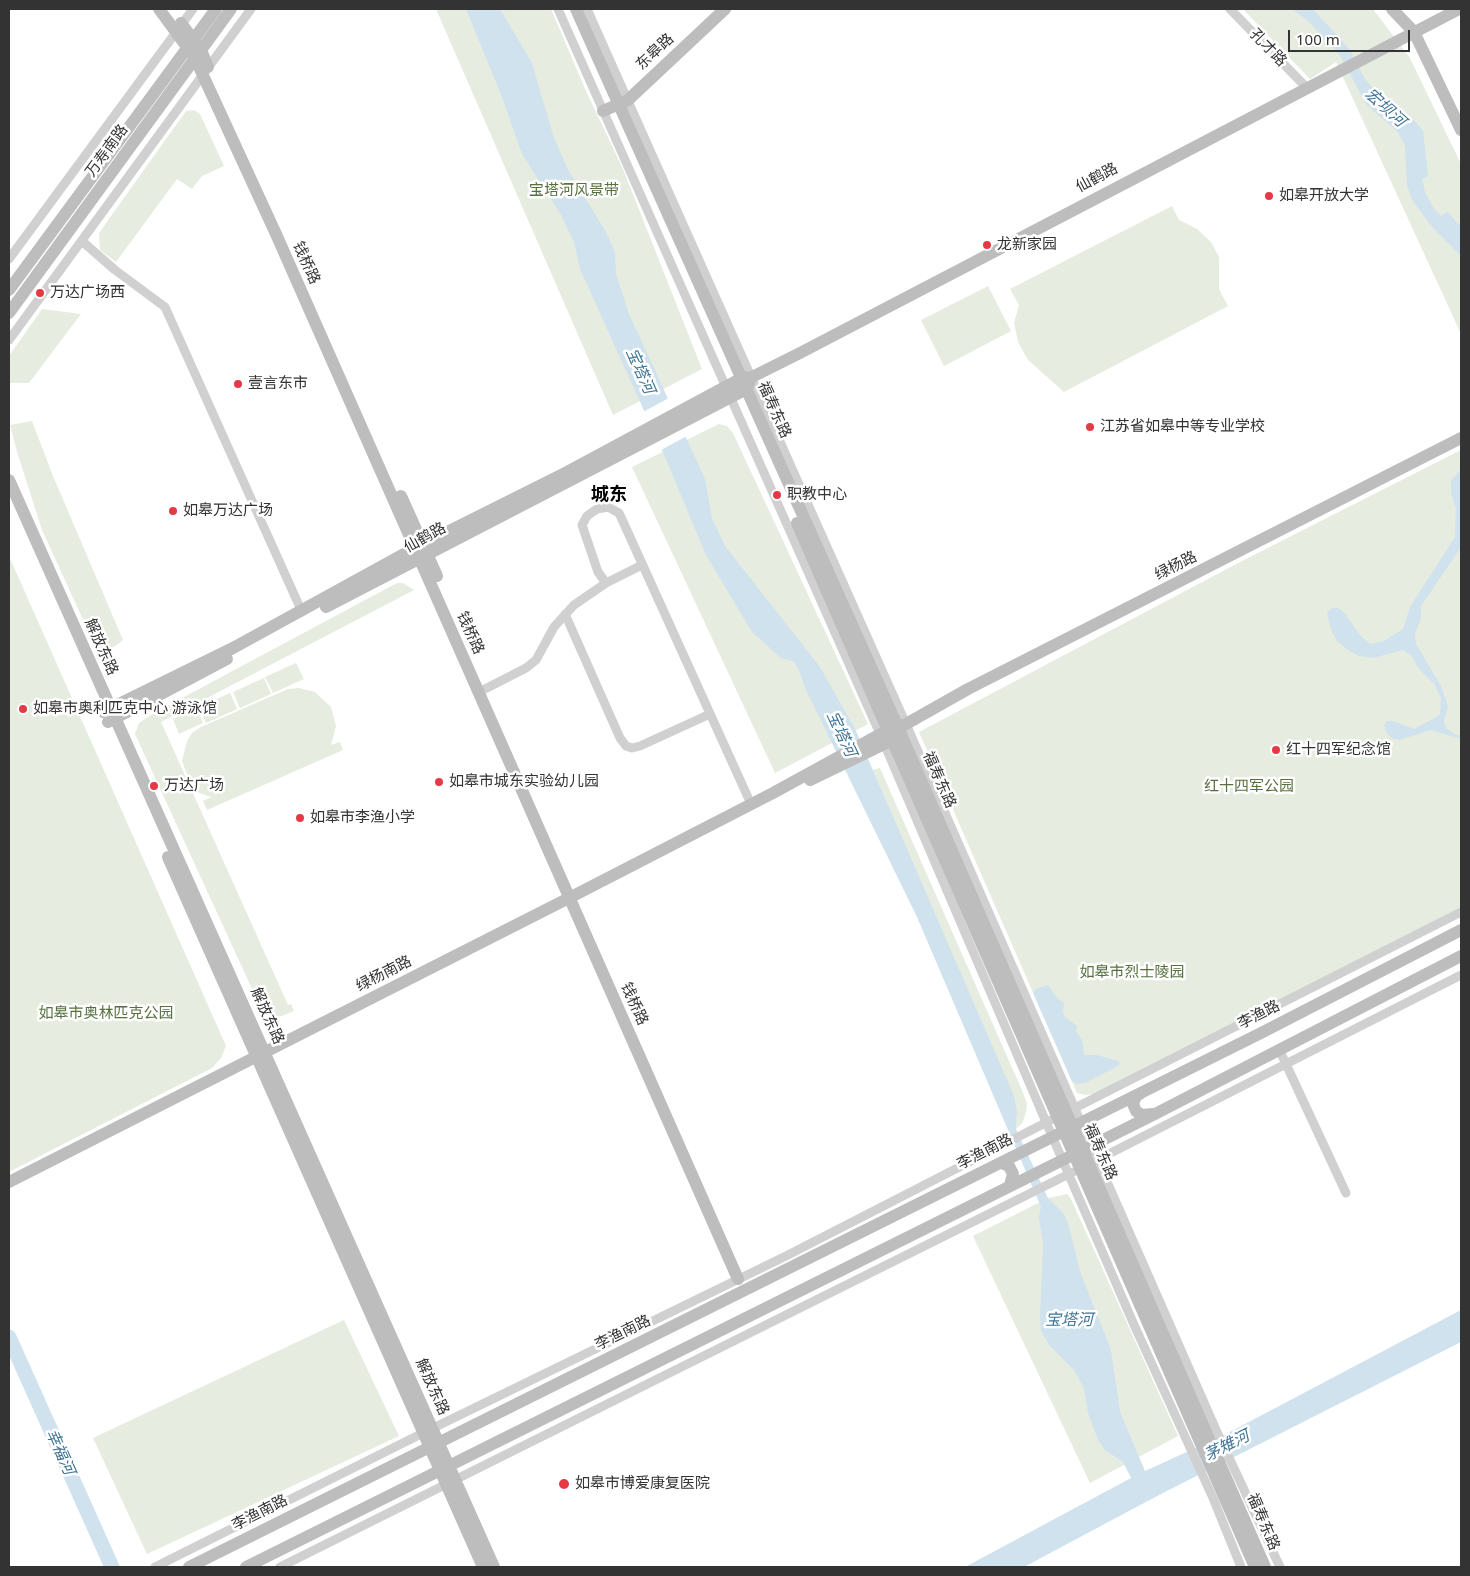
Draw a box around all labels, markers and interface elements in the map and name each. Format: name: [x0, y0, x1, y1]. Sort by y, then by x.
scale bar: [1290, 20, 1412, 52]
street label: 孔才路: [1246, 26, 1290, 70]
text: 100 m: [1296, 29, 1340, 49]
street label: 东皋路: [632, 30, 678, 74]
water label: 宏坝河: [1361, 85, 1409, 131]
street label: 万寿南路: [82, 121, 132, 181]
street label: 仙鹤路: [1073, 159, 1121, 197]
park label: 宝塔河风景带: [529, 182, 619, 200]
place label: 如皋开放大学: [1279, 187, 1369, 205]
marker: 如皋开放大学: [1263, 190, 1275, 202]
place label: 龙新家园: [997, 236, 1057, 254]
street label: 钱桥路: [289, 239, 323, 287]
marker: 龙新家园: [981, 239, 993, 251]
place label: 万达广场西: [50, 284, 125, 302]
marker: 万达广场西: [34, 287, 46, 299]
water label: 宝塔河: [621, 345, 659, 397]
place label: 壹言东市: [248, 375, 308, 393]
marker: 壹言东市: [232, 378, 244, 390]
street label: 福寿东路: [754, 379, 794, 441]
place label: 江苏省如皋中等专业学校: [1100, 418, 1265, 436]
marker: 江苏省如皋中等专业学校: [1084, 421, 1096, 433]
district label: 城东: [591, 484, 627, 506]
place label: 职教中心: [787, 486, 847, 504]
marker: 职教中心: [771, 489, 783, 501]
place label: 如皋万达广场: [183, 502, 273, 520]
marker: 如皋万达广场: [167, 505, 179, 517]
street label: 仙鹤路: [401, 519, 449, 557]
street label: 绿杨路: [1152, 548, 1200, 584]
street label: 钱桥路: [453, 609, 487, 657]
street label: 解放东路: [81, 616, 121, 678]
place label: 如皋市奥利匹克中心 游泳馆: [33, 700, 217, 718]
marker: 如皋市奥利匹克中心 游泳馆: [17, 703, 29, 715]
water label: 宝塔河: [822, 708, 860, 760]
place label: 红十四军纪念馆: [1286, 741, 1391, 759]
marker: 红十四军纪念馆: [1270, 744, 1282, 756]
street label: 福寿东路: [919, 749, 959, 811]
place label: 如皋市城东实验幼儿园: [449, 773, 599, 791]
marker: 如皋市城东实验幼儿园: [433, 776, 445, 788]
place label: 万达广场: [164, 777, 224, 795]
park label: 红十四军公园: [1204, 778, 1294, 796]
marker: 万达广场: [148, 780, 160, 792]
place label: 如皋市李渔小学: [310, 809, 415, 827]
marker: 如皋市李渔小学: [294, 812, 306, 824]
street label: 绿杨南路: [353, 952, 415, 996]
park label: 如皋市烈士陵园: [1080, 964, 1184, 982]
street label: 钱桥路: [617, 980, 651, 1028]
street label: 解放东路: [247, 985, 287, 1047]
street label: 李渔路: [1235, 997, 1283, 1033]
park label: 如皋市奥林匹克公园: [39, 1005, 173, 1023]
street label: 福寿东路: [1080, 1121, 1120, 1183]
street label: 李渔南路: [954, 1130, 1016, 1174]
water label: 宝塔河: [1045, 1310, 1093, 1330]
street label: 李渔南路: [592, 1312, 654, 1354]
street label: 解放东路: [412, 1356, 452, 1418]
water label: 幸福河: [41, 1426, 79, 1478]
water label: 茅雉河: [1201, 1427, 1253, 1465]
place label: 如皋市博爱康复医院: [575, 1475, 710, 1493]
marker: 如皋市博爱康复医院: [557, 1477, 571, 1491]
street label: 李渔南路: [229, 1491, 291, 1535]
street label: 福寿东路: [1243, 1491, 1283, 1553]

